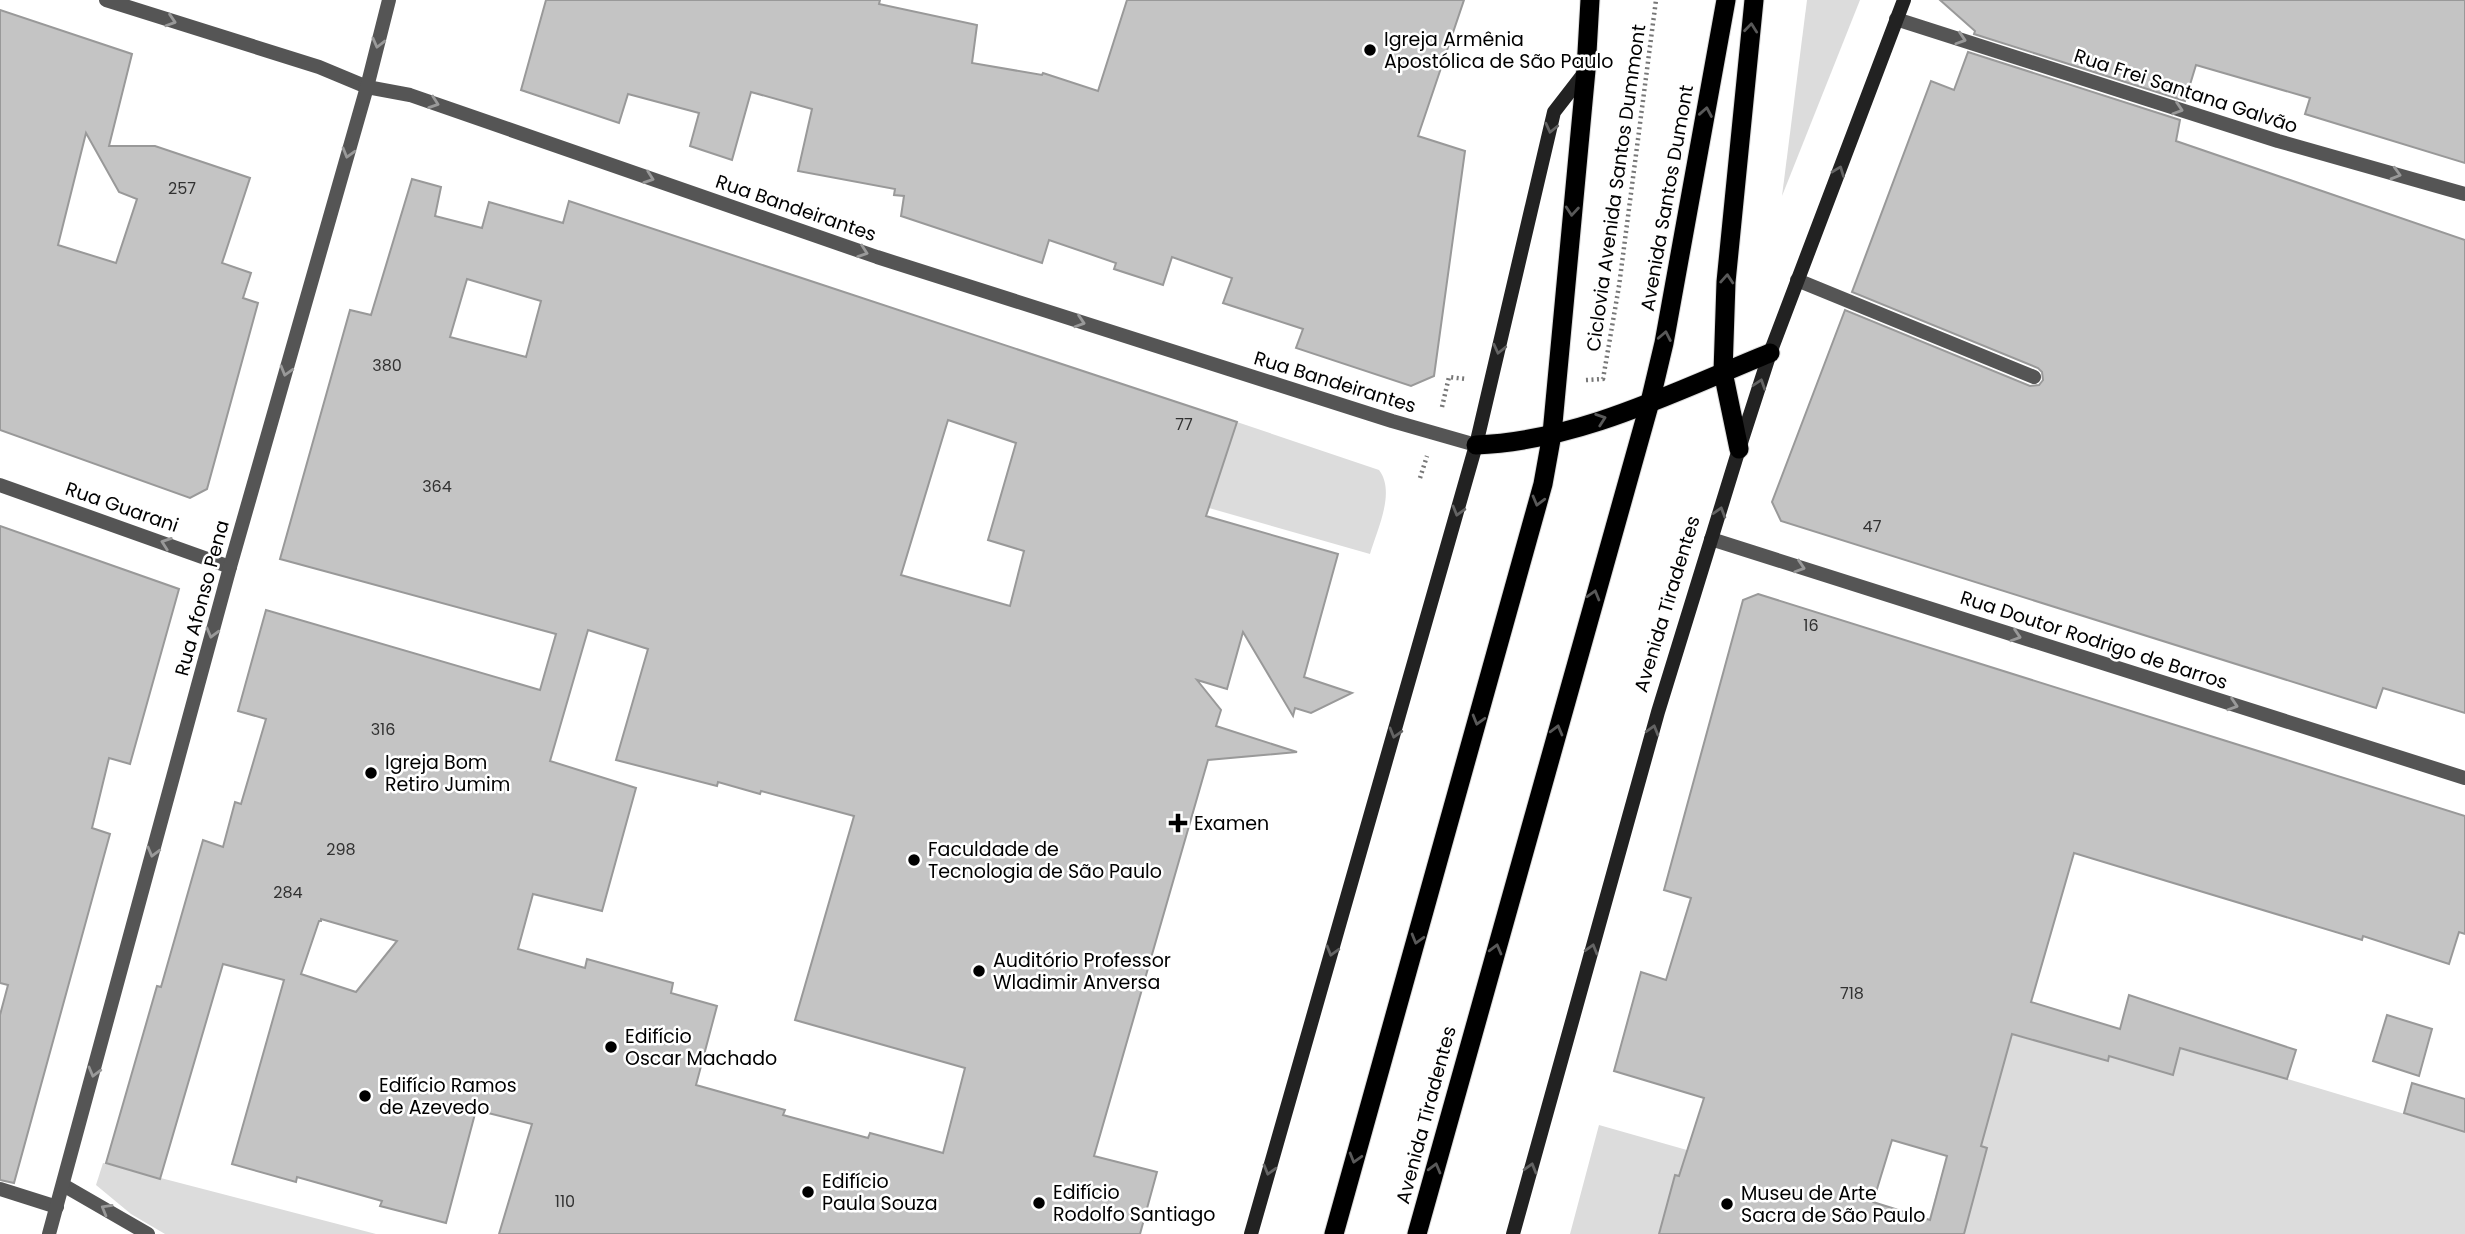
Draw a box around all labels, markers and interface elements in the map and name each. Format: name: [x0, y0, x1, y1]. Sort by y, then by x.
one-way arrow: [164, 12, 176, 27]
street label: Ciclovia Avenida Santos Dummont: [1580, 23, 1652, 353]
one-way arrow: [1743, 23, 1758, 34]
place label: Igreja Armênia Apostólica de São Paulo: [1384, 26, 1613, 75]
one-way arrow: [1955, 31, 1967, 46]
one-way arrow: [372, 37, 386, 49]
marker: Igreja Armênia Apostólica de São Paulo: [1362, 42, 1378, 58]
street label: Rua Frei Santana Galvão: [2071, 42, 2301, 140]
street label: Avenida Santos Dumont: [1634, 83, 1700, 313]
one-way arrow: [427, 95, 439, 109]
one-way arrow: [2172, 100, 2184, 115]
one-way arrow: [1697, 106, 1712, 118]
one-way arrow: [1545, 121, 1559, 133]
one-way arrow: [342, 146, 356, 158]
one-way arrow: [1830, 165, 1844, 177]
one-way arrow: [2390, 166, 2402, 181]
street label: Rua Bandeirantes: [712, 168, 880, 248]
one-way arrow: [642, 170, 654, 184]
house number: 257: [168, 177, 196, 200]
one-way arrow: [1565, 206, 1580, 217]
one-way arrow: [857, 244, 869, 258]
one-way arrow: [1719, 273, 1734, 284]
one-way arrow: [1073, 314, 1086, 328]
one-way arrow: [1657, 330, 1672, 342]
one-way arrow: [1493, 343, 1508, 355]
street label: Rua Bandeirantes: [1251, 344, 1419, 420]
house number: 380: [372, 354, 402, 377]
one-way arrow: [279, 365, 294, 377]
one-way arrow: [1752, 378, 1767, 390]
house number: 77: [1175, 413, 1193, 436]
one-way arrow: [1594, 413, 1607, 427]
street label: Rua Guarani: [62, 475, 182, 539]
house number: 364: [422, 475, 452, 498]
one-way arrow: [1532, 495, 1546, 507]
one-way arrow: [1452, 504, 1466, 516]
one-way arrow: [1711, 507, 1726, 519]
street label: Avenida Tiradentes: [1627, 512, 1707, 696]
house number: 47: [1863, 515, 1882, 538]
street label: Rua Afonso Pena: [168, 517, 236, 679]
one-way arrow: [161, 538, 173, 552]
one-way arrow: [1793, 559, 1805, 573]
street label: Rua Doutor Rodrigo de Barros: [1957, 584, 2231, 696]
one-way arrow: [1586, 590, 1601, 602]
house number: 16: [1803, 614, 1819, 637]
one-way arrow: [206, 627, 221, 639]
one-way arrow: [2010, 628, 2022, 642]
one-way arrow: [2227, 696, 2239, 711]
one-way arrow: [1472, 714, 1487, 726]
house number: 316: [371, 718, 395, 741]
one-way arrow: [1549, 724, 1563, 736]
one-way arrow: [1645, 724, 1659, 736]
one-way arrow: [1389, 726, 1403, 738]
place label: Igreja Bom Retiro Jumim: [385, 749, 510, 798]
marker: Igreja Bom Retiro Jumim: [363, 765, 379, 781]
place label: Examen: [1194, 810, 1269, 837]
marker: Examen: [1168, 813, 1188, 833]
place label: Faculdade de Tecnologia de São Paulo: [928, 836, 1162, 885]
house number: 298: [326, 838, 356, 861]
one-way arrow: [147, 846, 161, 858]
marker: Faculdade de Tecnologia de São Paulo: [906, 852, 922, 868]
house number: 284: [273, 881, 303, 904]
one-way arrow: [1410, 933, 1425, 945]
one-way arrow: [1488, 943, 1502, 955]
one-way arrow: [1584, 943, 1598, 955]
one-way arrow: [1326, 945, 1340, 957]
place label: Auditório Professor Wladimir Anversa: [993, 947, 1171, 996]
marker: Auditório Professor Wladimir Anversa: [971, 963, 987, 979]
house number: 718: [1840, 982, 1864, 1005]
place label: Edifício Oscar Machado: [625, 1023, 777, 1072]
street label: Avenida Tiradentes: [1389, 1023, 1463, 1207]
marker: Edifício Oscar Machado: [603, 1039, 619, 1055]
one-way arrow: [88, 1066, 102, 1078]
place label: Edifício Ramos de Azevedo: [379, 1072, 517, 1121]
marker: Edifício Ramos de Azevedo: [357, 1088, 373, 1104]
one-way arrow: [1349, 1152, 1363, 1164]
one-way arrow: [1427, 1162, 1442, 1174]
one-way arrow: [1523, 1162, 1537, 1174]
one-way arrow: [1263, 1164, 1277, 1176]
place label: Edifício Paula Souza: [822, 1168, 938, 1217]
place label: Edifício Rodolfo Santiago: [1053, 1179, 1215, 1228]
place label: Museu de Arte Sacra de São Paulo: [1741, 1180, 1925, 1229]
marker: Edifício Paula Souza: [800, 1184, 816, 1200]
house number: 110: [555, 1190, 575, 1213]
marker: Edifício Rodolfo Santiago: [1031, 1195, 1047, 1211]
marker: Museu de Arte Sacra de São Paulo: [1719, 1196, 1735, 1212]
one-way arrow: [100, 1205, 113, 1218]

